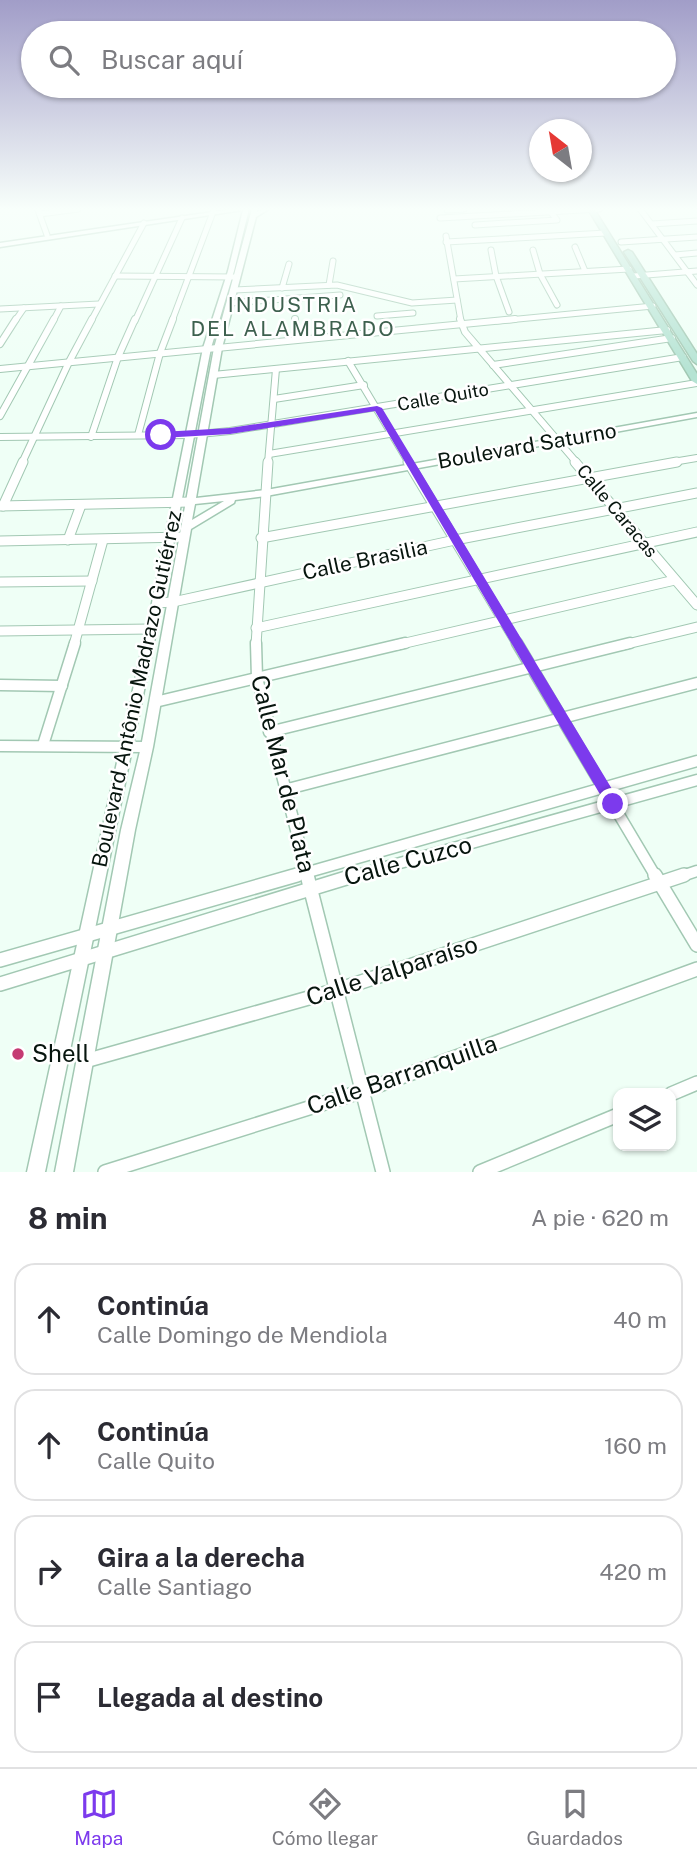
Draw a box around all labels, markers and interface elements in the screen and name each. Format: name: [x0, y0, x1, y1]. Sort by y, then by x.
search box: [21, 21, 676, 98]
icon: search: [45, 41, 83, 79]
text: Buscar aquí: [101, 44, 243, 75]
north arrow: [529, 119, 592, 182]
district label: INDUSTRIA DEL ALAMBRADO: [190, 292, 396, 341]
street label: Calle Quito: [396, 378, 490, 415]
street label: Boulevard Saturno: [436, 417, 618, 474]
route start: [145, 419, 176, 450]
street label: Calle Caracas: [573, 460, 662, 561]
street label: Boulevard Antônio Madrazo Gutiérrez: [86, 508, 187, 869]
street label: Calle Brasilia: [300, 534, 430, 585]
street label: Calle Mar de Plata: [246, 672, 322, 876]
route end: [597, 788, 628, 819]
street label: Calle Cuzco: [341, 830, 475, 891]
street label: Calle Valparaíso: [302, 929, 481, 1011]
street label: Calle Barranquilla: [303, 1028, 500, 1120]
place label: Shell: [32, 1039, 90, 1067]
marker: Shell: [10, 1046, 26, 1062]
map controls: [613, 1088, 676, 1151]
button: layers: [613, 1088, 676, 1151]
text: 8 min: [28, 1200, 108, 1236]
text: A pie · 620 m: [531, 1204, 669, 1231]
text: Continúa: [97, 1290, 209, 1321]
icon: ahead: [30, 1300, 68, 1338]
text: 40 m: [613, 1306, 667, 1333]
text: Calle Domingo de Mendiola: [97, 1321, 388, 1348]
text: Continúa: [97, 1416, 209, 1447]
icon: ahead: [30, 1426, 68, 1464]
text: 160 m: [604, 1432, 667, 1459]
text: Calle Quito: [97, 1447, 215, 1474]
text: Gira a la derecha: [97, 1542, 305, 1573]
icon: right: [30, 1552, 68, 1590]
text: 420 m: [599, 1558, 667, 1585]
text: Calle Santiago: [97, 1573, 252, 1600]
icon: arrive: [30, 1678, 68, 1716]
text: Llegada al destino: [97, 1682, 323, 1713]
tab: Mapa: [74, 1785, 123, 1849]
tab: Cómo llegar: [272, 1785, 378, 1849]
tab: Guardados: [527, 1785, 623, 1849]

